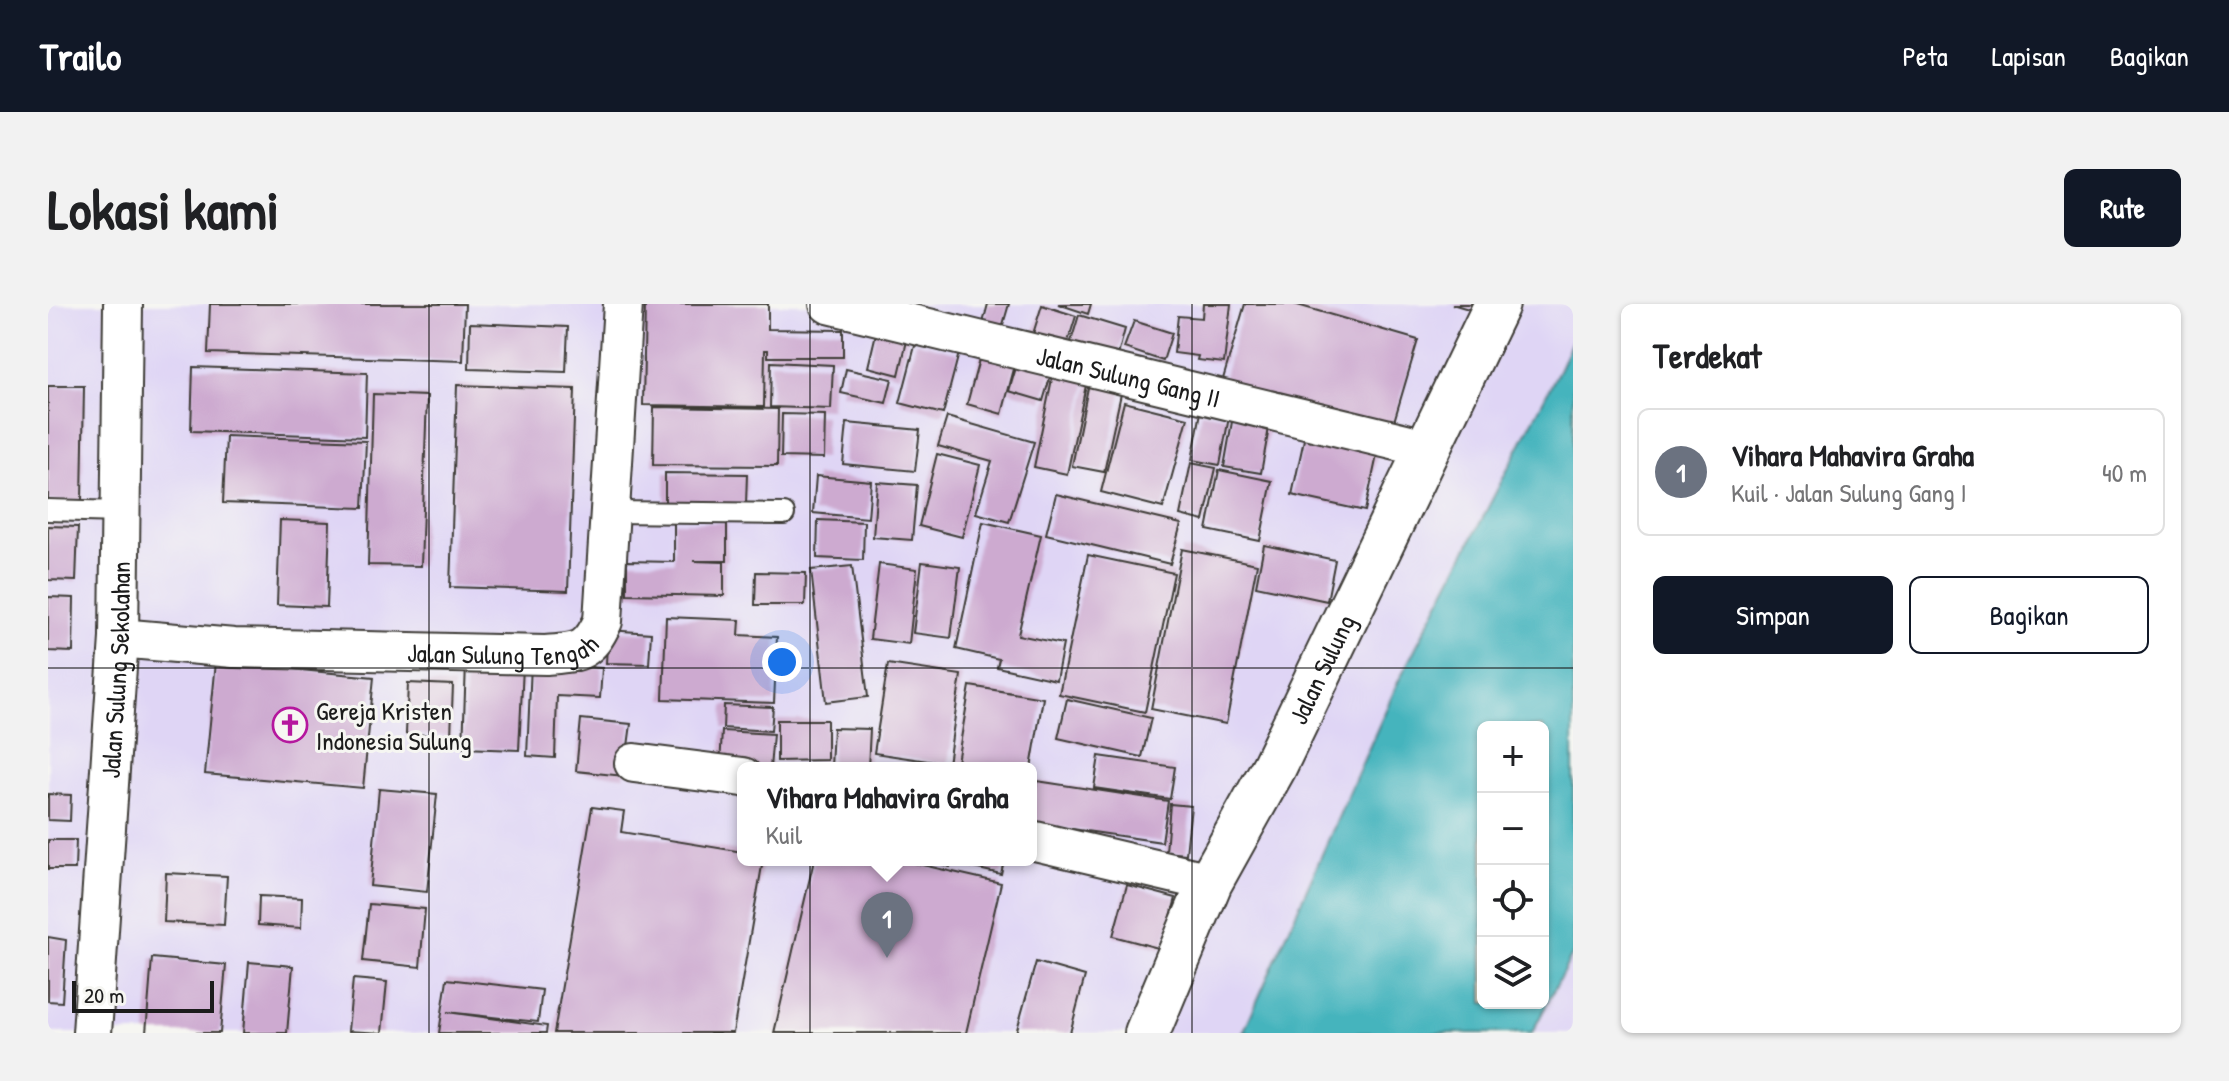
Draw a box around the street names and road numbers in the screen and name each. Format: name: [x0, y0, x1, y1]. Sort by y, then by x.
street label: Jalan Sulung Gang II: [1033, 337, 1224, 415]
street label: Jalan Sulung Sekolahan: [92, 561, 137, 779]
street label: Jalan Sulung: [1280, 608, 1363, 730]
street label: Jalan Sulung Tengah: [407, 627, 606, 673]

